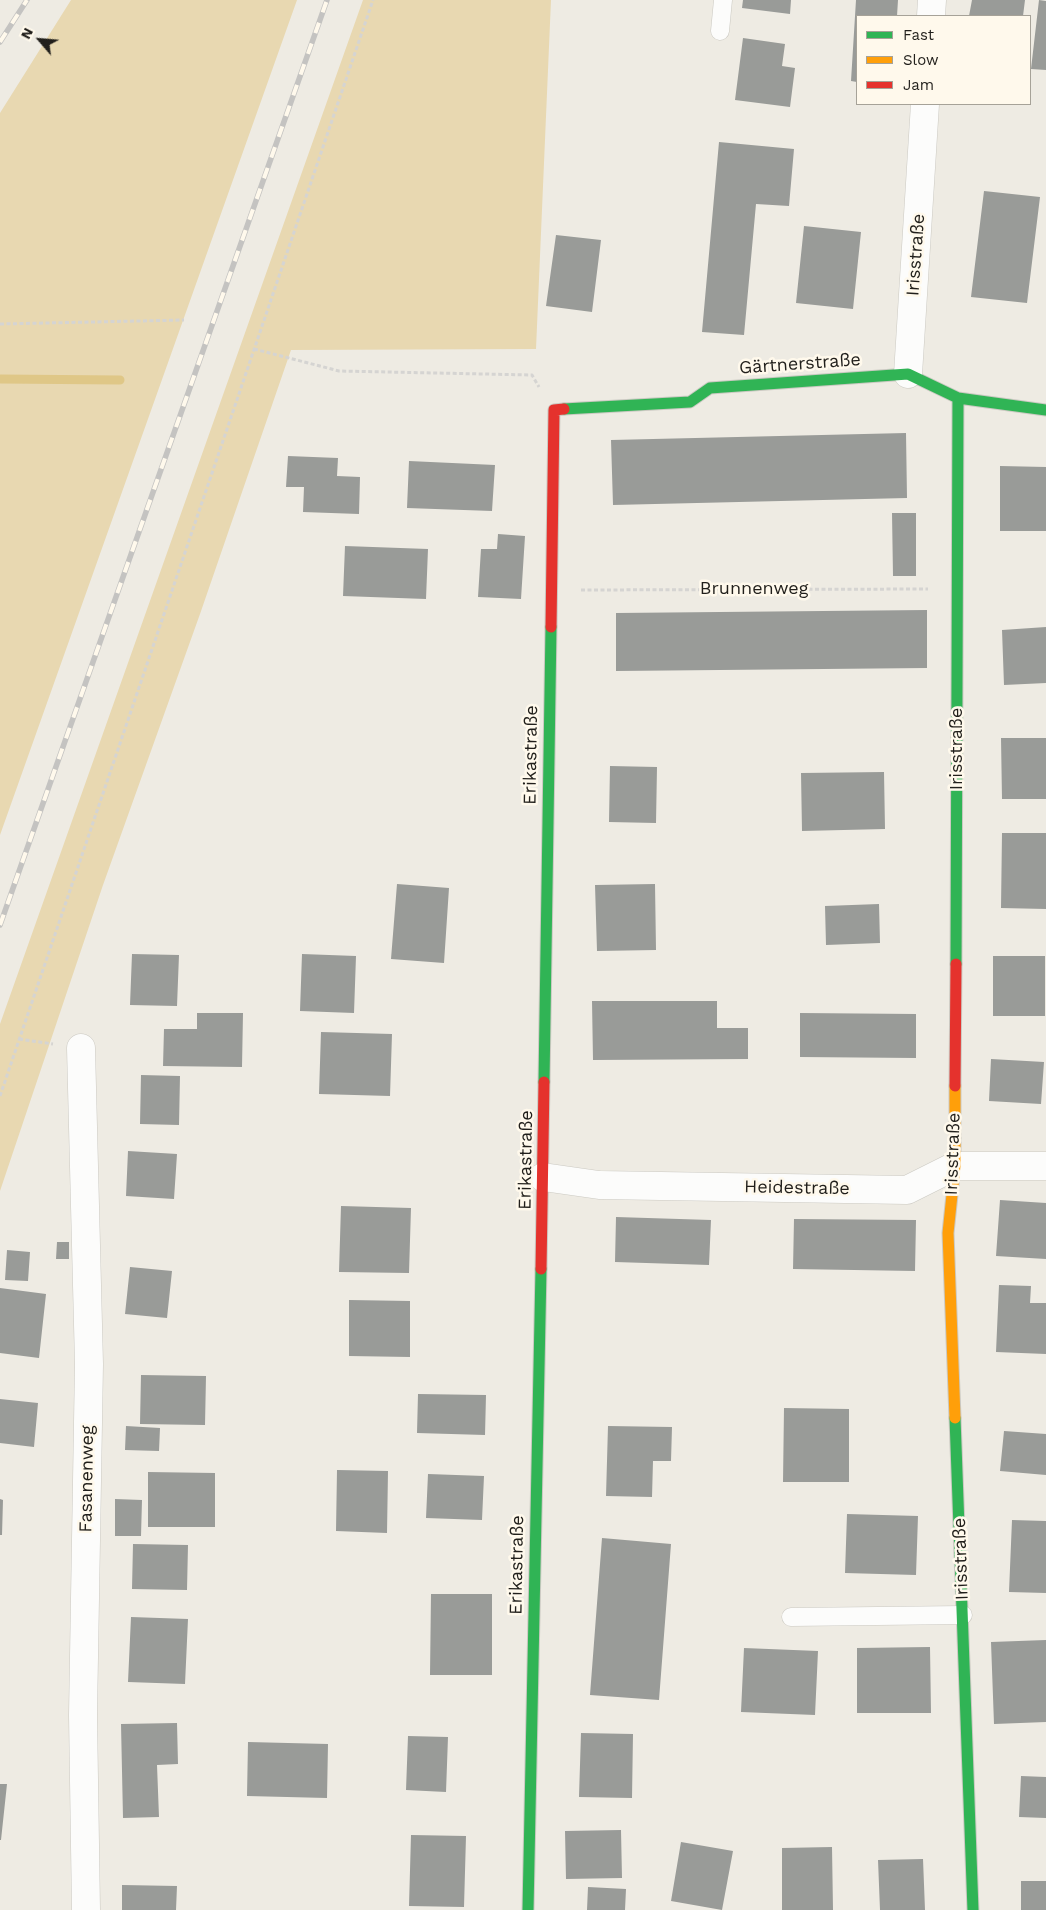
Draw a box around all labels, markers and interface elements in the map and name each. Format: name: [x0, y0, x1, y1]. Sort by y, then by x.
north arrow: [15, 15, 65, 65]
legend: [856, 15, 1031, 105]
text: N: [17, 25, 36, 41]
text: Fast: [903, 26, 934, 44]
text: Slow: [903, 51, 939, 69]
text: Jam: [903, 76, 934, 94]
street label: Irisstraße: [902, 213, 930, 297]
street label: Gärtnerstraße: [738, 349, 862, 379]
street label: Brunnenweg: [700, 578, 808, 600]
street label: Erikastraße: [519, 705, 543, 805]
street label: Irisstraße: [946, 708, 968, 790]
street label: Erikastraße: [514, 1110, 538, 1210]
street label: Irisstraße: [941, 1112, 965, 1196]
street label: Heidestraße: [744, 1176, 850, 1200]
street label: Fasanenweg: [75, 1425, 99, 1533]
street label: Erikastraße: [505, 1515, 529, 1615]
street label: Irisstraße: [949, 1517, 973, 1601]

